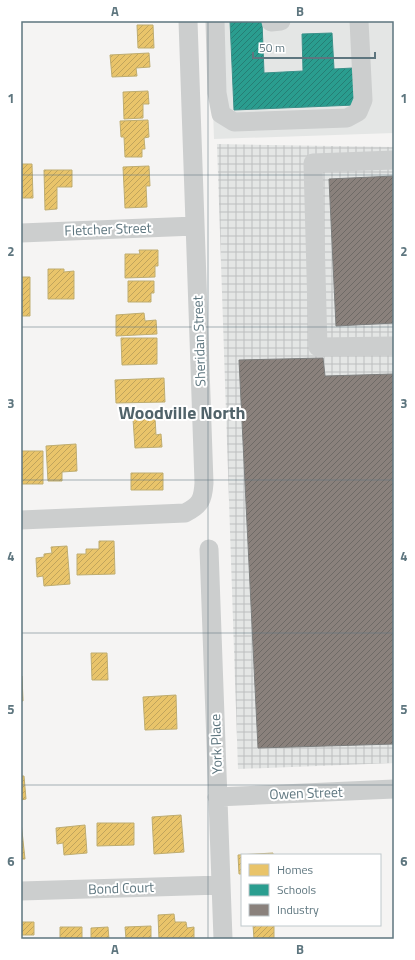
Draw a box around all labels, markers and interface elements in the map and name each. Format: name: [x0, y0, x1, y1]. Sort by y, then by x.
text: A: [111, 1, 119, 21]
text: B: [296, 1, 304, 21]
scale bar: [253, 34, 375, 60]
text: 50 m: [259, 38, 285, 57]
text: 1: [7, 88, 15, 108]
text: 1: [400, 88, 408, 108]
street label: Fletcher Street: [64, 216, 152, 241]
text: 2: [7, 241, 15, 261]
text: 2: [400, 241, 408, 261]
street label: Sheridan Street: [186, 295, 211, 387]
text: 3: [7, 393, 15, 413]
text: 3: [400, 393, 408, 413]
district label: Woodville North: [118, 399, 246, 426]
text: 4: [7, 546, 15, 566]
text: 4: [400, 546, 408, 566]
text: 5: [7, 699, 15, 719]
text: 5: [400, 699, 408, 719]
street label: York Place: [204, 714, 227, 774]
street label: Owen Street: [269, 781, 343, 804]
text: 6: [7, 851, 15, 871]
text: 6: [400, 851, 408, 871]
legend: [241, 854, 381, 926]
text: Homes: [277, 860, 313, 879]
street label: Bond Court: [88, 876, 154, 899]
text: Schools: [277, 880, 317, 899]
text: Industry: [277, 900, 319, 919]
text: A: [111, 939, 119, 959]
text: B: [296, 939, 304, 959]

